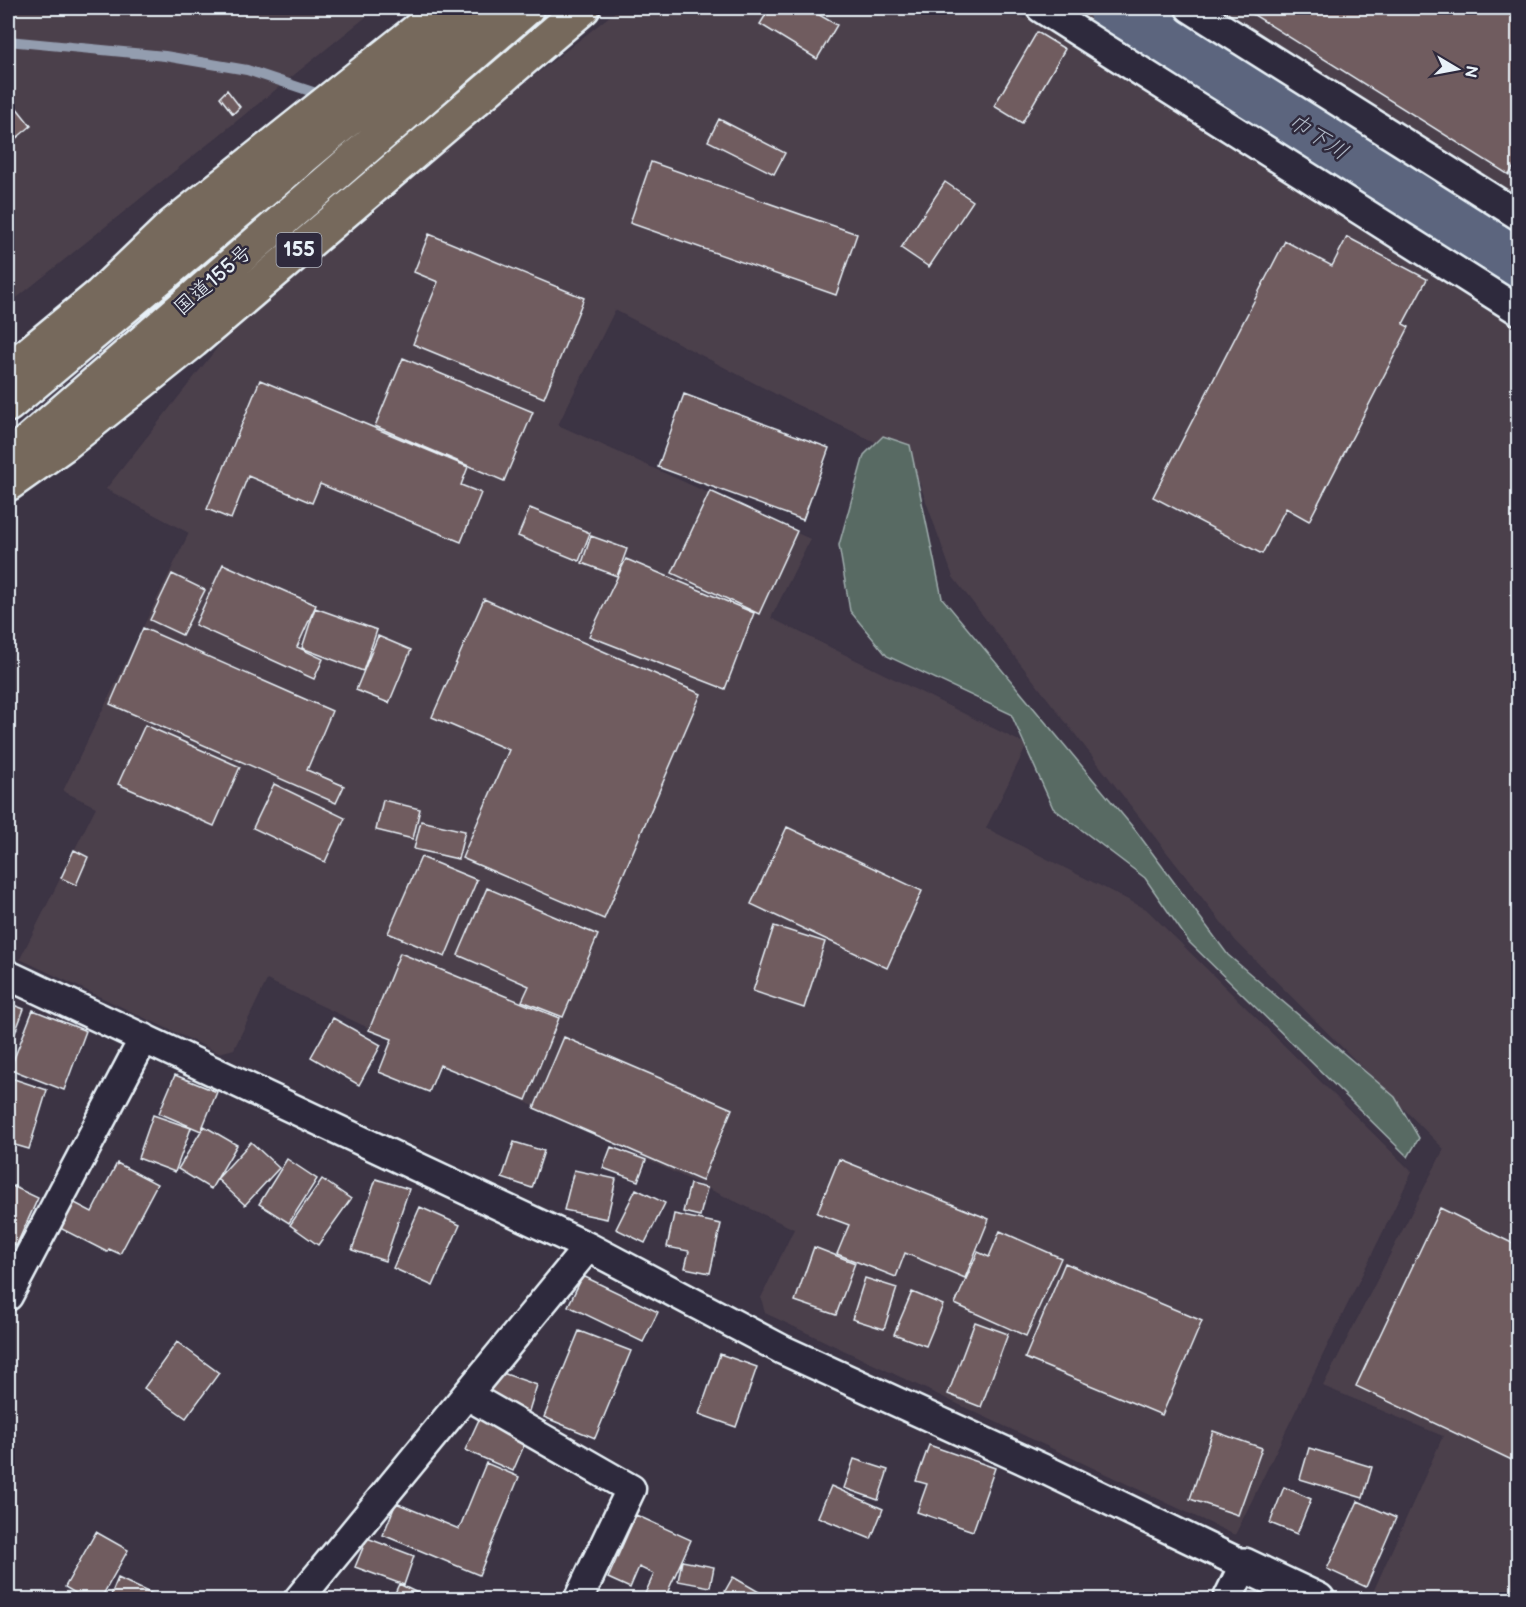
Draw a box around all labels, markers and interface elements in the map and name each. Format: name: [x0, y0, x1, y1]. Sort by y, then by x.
north arrow: [1427, 39, 1487, 99]
text: N: [1460, 64, 1481, 79]
water label: 巾下川: [1283, 108, 1353, 166]
road number: 155: [276, 233, 322, 267]
street label: 国道155号: [169, 239, 257, 321]

